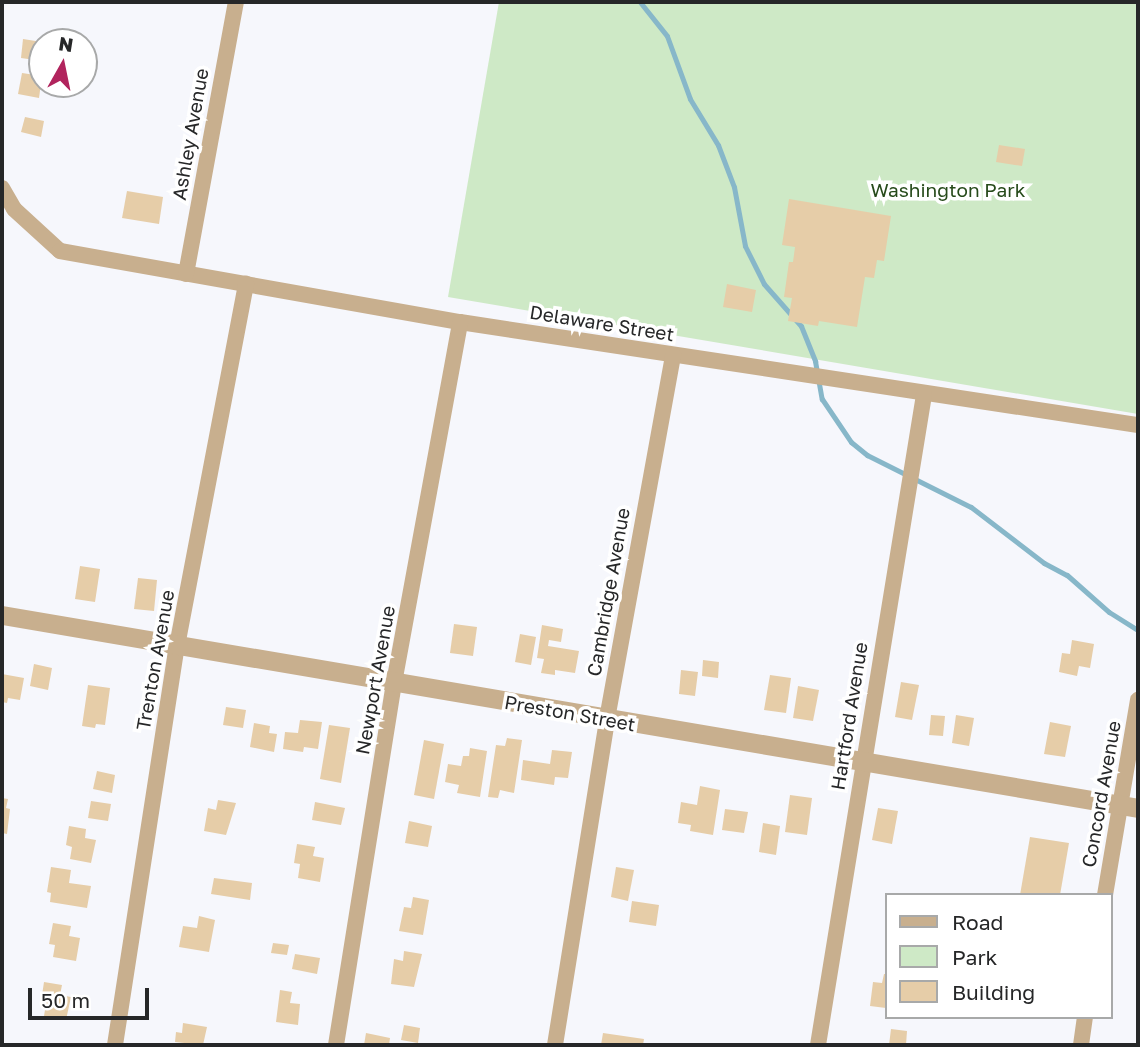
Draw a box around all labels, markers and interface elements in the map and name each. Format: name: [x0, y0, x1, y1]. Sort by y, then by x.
north arrow: [28, 28, 98, 98]
text: N: [57, 31, 75, 56]
street label: Ashley Avenue: [167, 66, 213, 202]
park label: Washington Park: [870, 179, 1026, 201]
street label: Delaware Street: [528, 300, 676, 346]
street label: Cambridge Avenue: [582, 506, 634, 678]
street label: Trenton Avenue: [131, 588, 179, 732]
street label: Newport Avenue: [351, 604, 399, 756]
street label: Hartford Avenue: [826, 640, 872, 792]
street label: Preston Street: [503, 690, 637, 736]
street label: Concord Avenue: [1077, 719, 1125, 869]
legend: [884, 893, 1112, 1019]
text: Road: [952, 909, 1003, 935]
text: Park: [952, 944, 997, 970]
scale bar: [32, 974, 152, 1018]
text: Building: [952, 979, 1035, 1005]
text: 50 m: [41, 987, 90, 1013]

